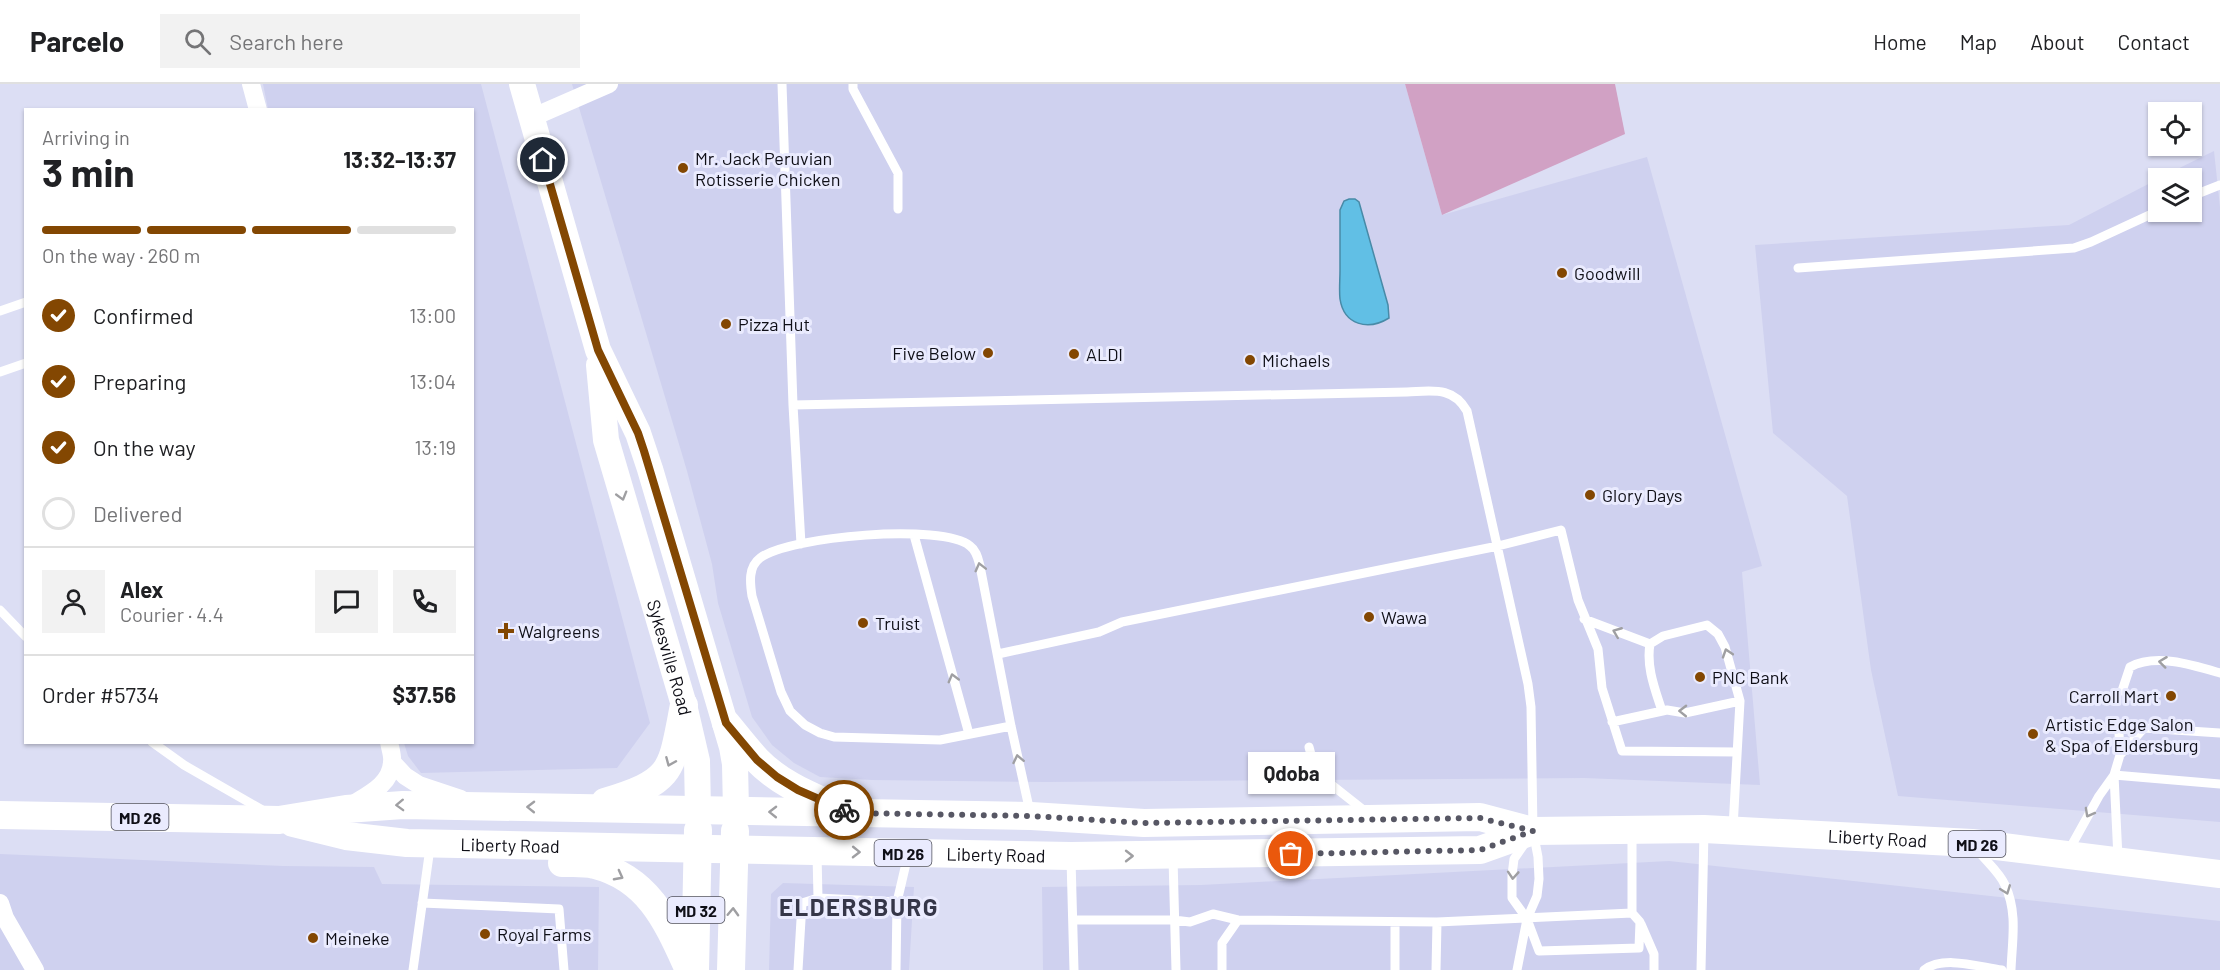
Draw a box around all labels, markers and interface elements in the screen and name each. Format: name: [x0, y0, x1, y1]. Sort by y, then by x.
search box: [160, 14, 580, 68]
text: Parcelo: [30, 24, 124, 58]
icon: search: [181, 25, 214, 58]
text: Search here: [229, 28, 344, 54]
text: Home: [1873, 29, 1927, 54]
text: Map: [1960, 29, 1997, 54]
text: About: [2030, 29, 2085, 54]
text: Contact: [2118, 29, 2190, 54]
map controls: [2148, 102, 2202, 222]
button: locate: [2148, 102, 2202, 156]
text: Arriving in: [42, 125, 130, 149]
pin: [517, 134, 568, 185]
icon: home: [526, 143, 559, 176]
text: 13:32–13:37: [343, 146, 456, 172]
place label: Mr. Jack Peruvian Rotisserie Chicken: [695, 147, 840, 190]
text: 3 min: [42, 148, 135, 195]
marker: Mr. Jack Peruvian Rotisserie Chicken: [676, 161, 690, 175]
button: layers: [2148, 168, 2202, 222]
text: On the way · 260 m: [42, 243, 200, 267]
place label: Goodwill: [1574, 262, 1640, 284]
marker: Goodwill: [1555, 266, 1569, 280]
icon: check: [42, 299, 75, 332]
text: Confirmed: [93, 302, 193, 328]
text: 13:00: [409, 303, 456, 327]
place label: Pizza Hut: [738, 313, 810, 335]
marker: Pizza Hut: [719, 317, 733, 331]
place label: Five Below: [892, 342, 976, 364]
place label: ALDI: [1086, 343, 1123, 365]
marker: Five Below: [981, 346, 995, 360]
marker: ALDI: [1067, 347, 1081, 361]
place label: Michaels: [1262, 349, 1330, 371]
marker: Michaels: [1243, 353, 1257, 367]
icon: check: [42, 365, 75, 398]
text: Preparing: [93, 368, 186, 394]
text: 13:04: [410, 369, 456, 393]
icon: check: [42, 431, 75, 464]
text: On the way: [93, 434, 196, 460]
text: 13:19: [415, 435, 456, 459]
place label: Glory Days: [1602, 484, 1682, 506]
marker: Glory Days: [1583, 488, 1597, 502]
one-way arrow: [615, 490, 627, 501]
text: Delivered: [93, 500, 182, 526]
one-way arrow: [975, 563, 988, 573]
button: person: [42, 570, 105, 633]
button: chat: [315, 570, 378, 633]
button: phone: [393, 570, 456, 633]
text: Alex: [120, 576, 163, 602]
street label: Sykesville Road: [643, 597, 697, 717]
text: Courier · 4.4: [120, 602, 224, 626]
place label: Wawa: [1381, 606, 1427, 628]
marker: Wawa: [1362, 610, 1376, 624]
place label: Truist: [875, 612, 920, 634]
marker: Truist: [856, 616, 870, 630]
place label: Walgreens: [518, 620, 600, 642]
marker: Walgreens: [499, 624, 513, 638]
one-way arrow: [1612, 627, 1623, 639]
one-way arrow: [1721, 648, 1734, 659]
one-way arrow: [2158, 656, 2167, 669]
place label: PNC Bank: [1712, 666, 1788, 688]
marker: PNC Bank: [1693, 670, 1707, 684]
one-way arrow: [948, 673, 960, 684]
text: Order #5734: [42, 681, 159, 707]
text: $37.56: [392, 681, 456, 707]
place label: Carroll Mart: [2069, 685, 2159, 707]
marker: Carroll Mart: [2164, 689, 2178, 703]
one-way arrow: [1678, 705, 1687, 717]
place label: Artistic Edge Salon & Spa of Eldersburg: [2045, 713, 2198, 756]
marker: Artistic Edge Salon & Spa of Eldersburg: [2026, 727, 2040, 741]
callout: Qdoba: [1248, 752, 1334, 794]
one-way arrow: [1012, 754, 1025, 764]
one-way arrow: [665, 755, 677, 766]
text: Qdoba: [1263, 761, 1320, 785]
courier: [814, 780, 874, 840]
icon: bike: [828, 794, 861, 827]
one-way arrow: [395, 799, 404, 812]
one-way arrow: [526, 801, 535, 813]
road number: MD 26: [112, 804, 168, 830]
one-way arrow: [768, 806, 777, 818]
one-way arrow: [2085, 807, 2096, 818]
street label: Liberty Road: [1827, 824, 1928, 852]
pin: [1265, 828, 1316, 879]
road number: MD 26: [1948, 831, 2006, 857]
street label: Liberty Road: [460, 833, 560, 857]
icon: bag: [1274, 837, 1307, 870]
road number: MD 26: [874, 840, 932, 866]
street label: Liberty Road: [946, 843, 1046, 866]
one-way arrow: [852, 846, 861, 858]
one-way arrow: [1125, 850, 1134, 862]
one-way arrow: [613, 869, 623, 880]
one-way arrow: [1506, 870, 1519, 879]
one-way arrow: [1999, 884, 2011, 895]
district label: ELDERSBURG: [779, 892, 939, 921]
road number: MD 32: [668, 897, 724, 923]
one-way arrow: [726, 907, 739, 916]
place label: Royal Farms: [497, 923, 591, 945]
place label: Meineke: [325, 927, 390, 949]
marker: Royal Farms: [478, 927, 492, 941]
marker: Meineke: [306, 931, 320, 945]

